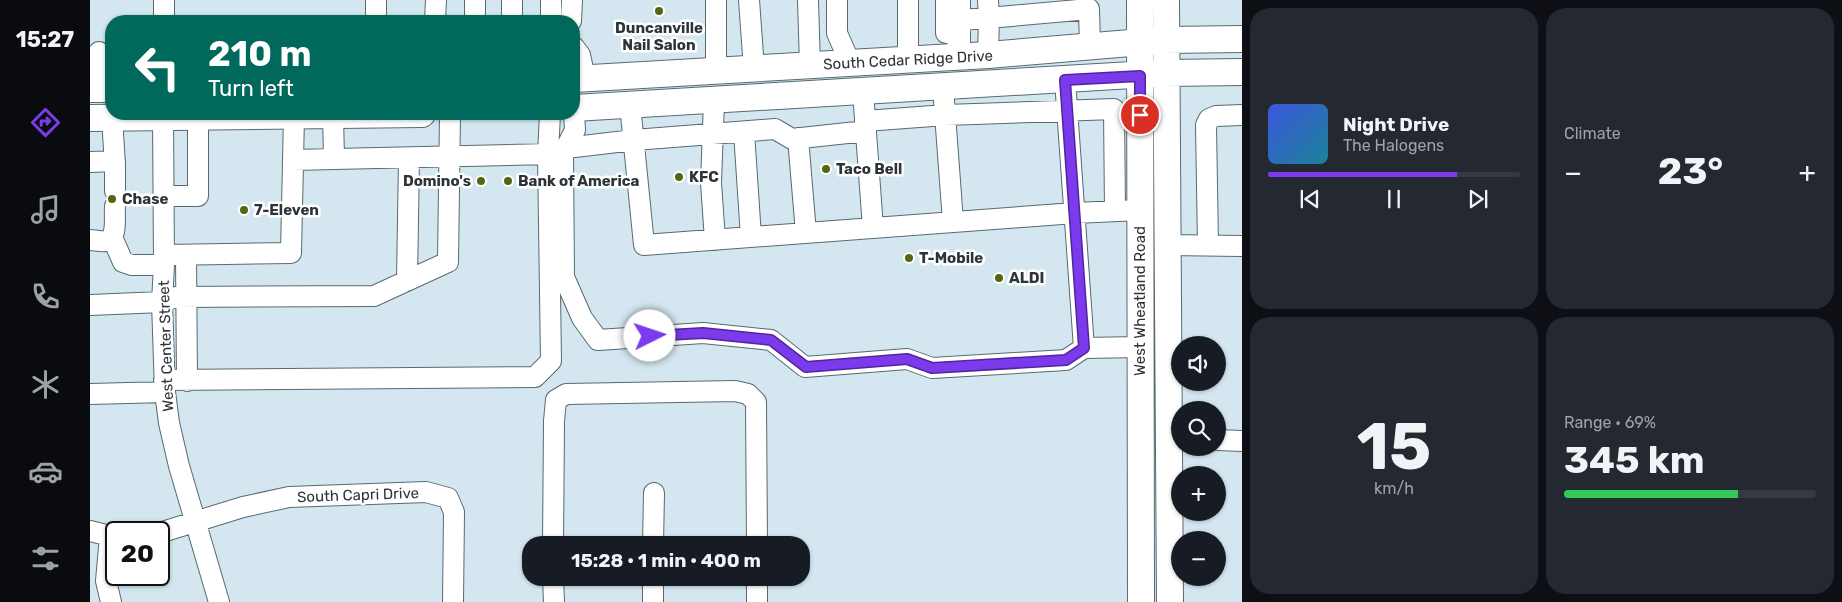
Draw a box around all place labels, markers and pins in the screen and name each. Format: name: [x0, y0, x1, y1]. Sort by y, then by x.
marker: Duncanville Nail Salon: [653, 5, 665, 17]
place label: Duncanville Nail Salon: [615, 19, 703, 54]
pin: [1119, 94, 1161, 136]
place label: Taco Bell: [836, 160, 902, 178]
marker: Taco Bell: [820, 163, 832, 175]
place label: KFC: [689, 168, 719, 186]
marker: KFC: [673, 171, 685, 183]
place label: Domino's: [403, 172, 471, 190]
place label: Bank of America: [518, 172, 640, 190]
marker: Domino's: [475, 175, 487, 187]
marker: Bank of America: [502, 175, 514, 187]
place label: Chase: [122, 190, 168, 208]
marker: Chase: [106, 193, 118, 205]
place label: 7-Eleven: [254, 201, 319, 219]
marker: 7-Eleven: [238, 204, 250, 216]
place label: T-Mobile: [919, 249, 983, 267]
marker: T-Mobile: [903, 252, 915, 264]
place label: ALDI: [1009, 269, 1044, 287]
marker: ALDI: [993, 272, 1005, 284]

